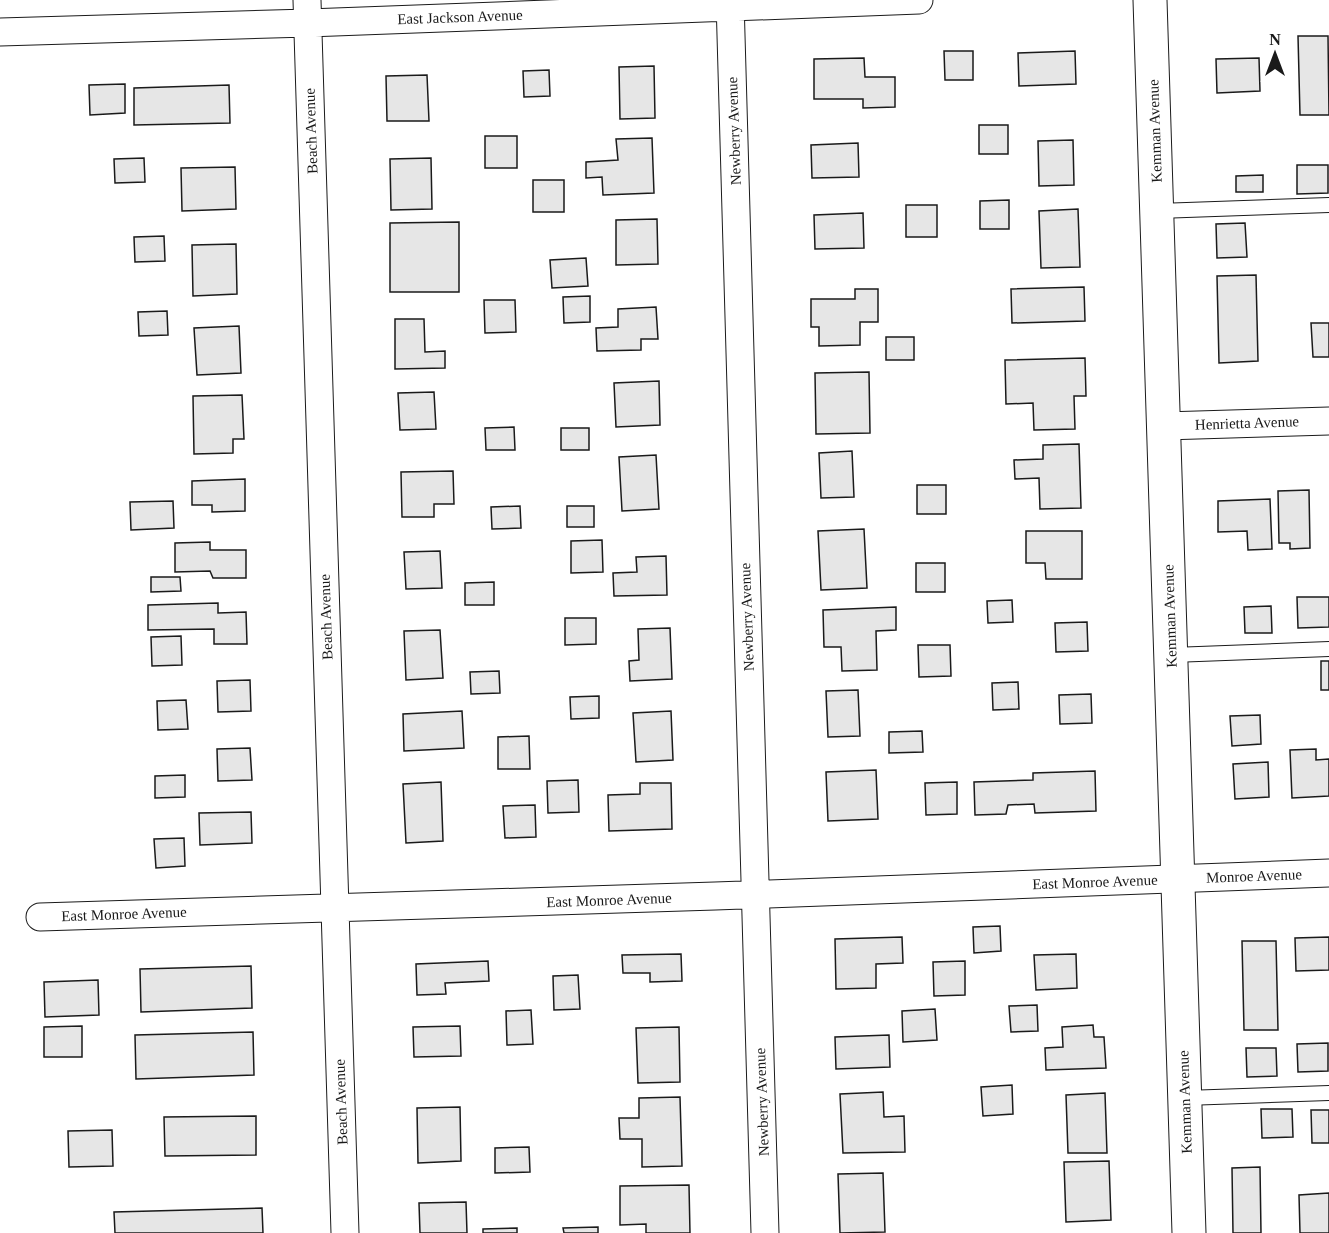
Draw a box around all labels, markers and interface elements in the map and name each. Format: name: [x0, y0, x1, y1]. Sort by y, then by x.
street label: East Jackson Avenue: [397, 7, 523, 27]
north arrow: [1245, 24, 1305, 84]
text: N: [1269, 31, 1281, 48]
street label: Newberry Avenue: [724, 76, 744, 185]
street label: Kemman Avenue: [1145, 79, 1165, 183]
street label: Beach Avenue: [301, 87, 320, 174]
street label: Henrietta Avenue: [1195, 413, 1300, 433]
street label: Newberry Avenue: [737, 562, 757, 671]
street label: Kemman Avenue: [1160, 564, 1180, 668]
street label: Beach Avenue: [316, 573, 335, 660]
street label: Monroe Avenue: [1206, 866, 1303, 886]
street label: East Monroe Avenue: [1032, 872, 1158, 892]
street label: East Monroe Avenue: [546, 890, 672, 910]
street label: East Monroe Avenue: [61, 904, 187, 924]
street label: Newberry Avenue: [752, 1047, 772, 1156]
street label: Kemman Avenue: [1175, 1050, 1195, 1154]
street label: Beach Avenue: [331, 1058, 350, 1145]

